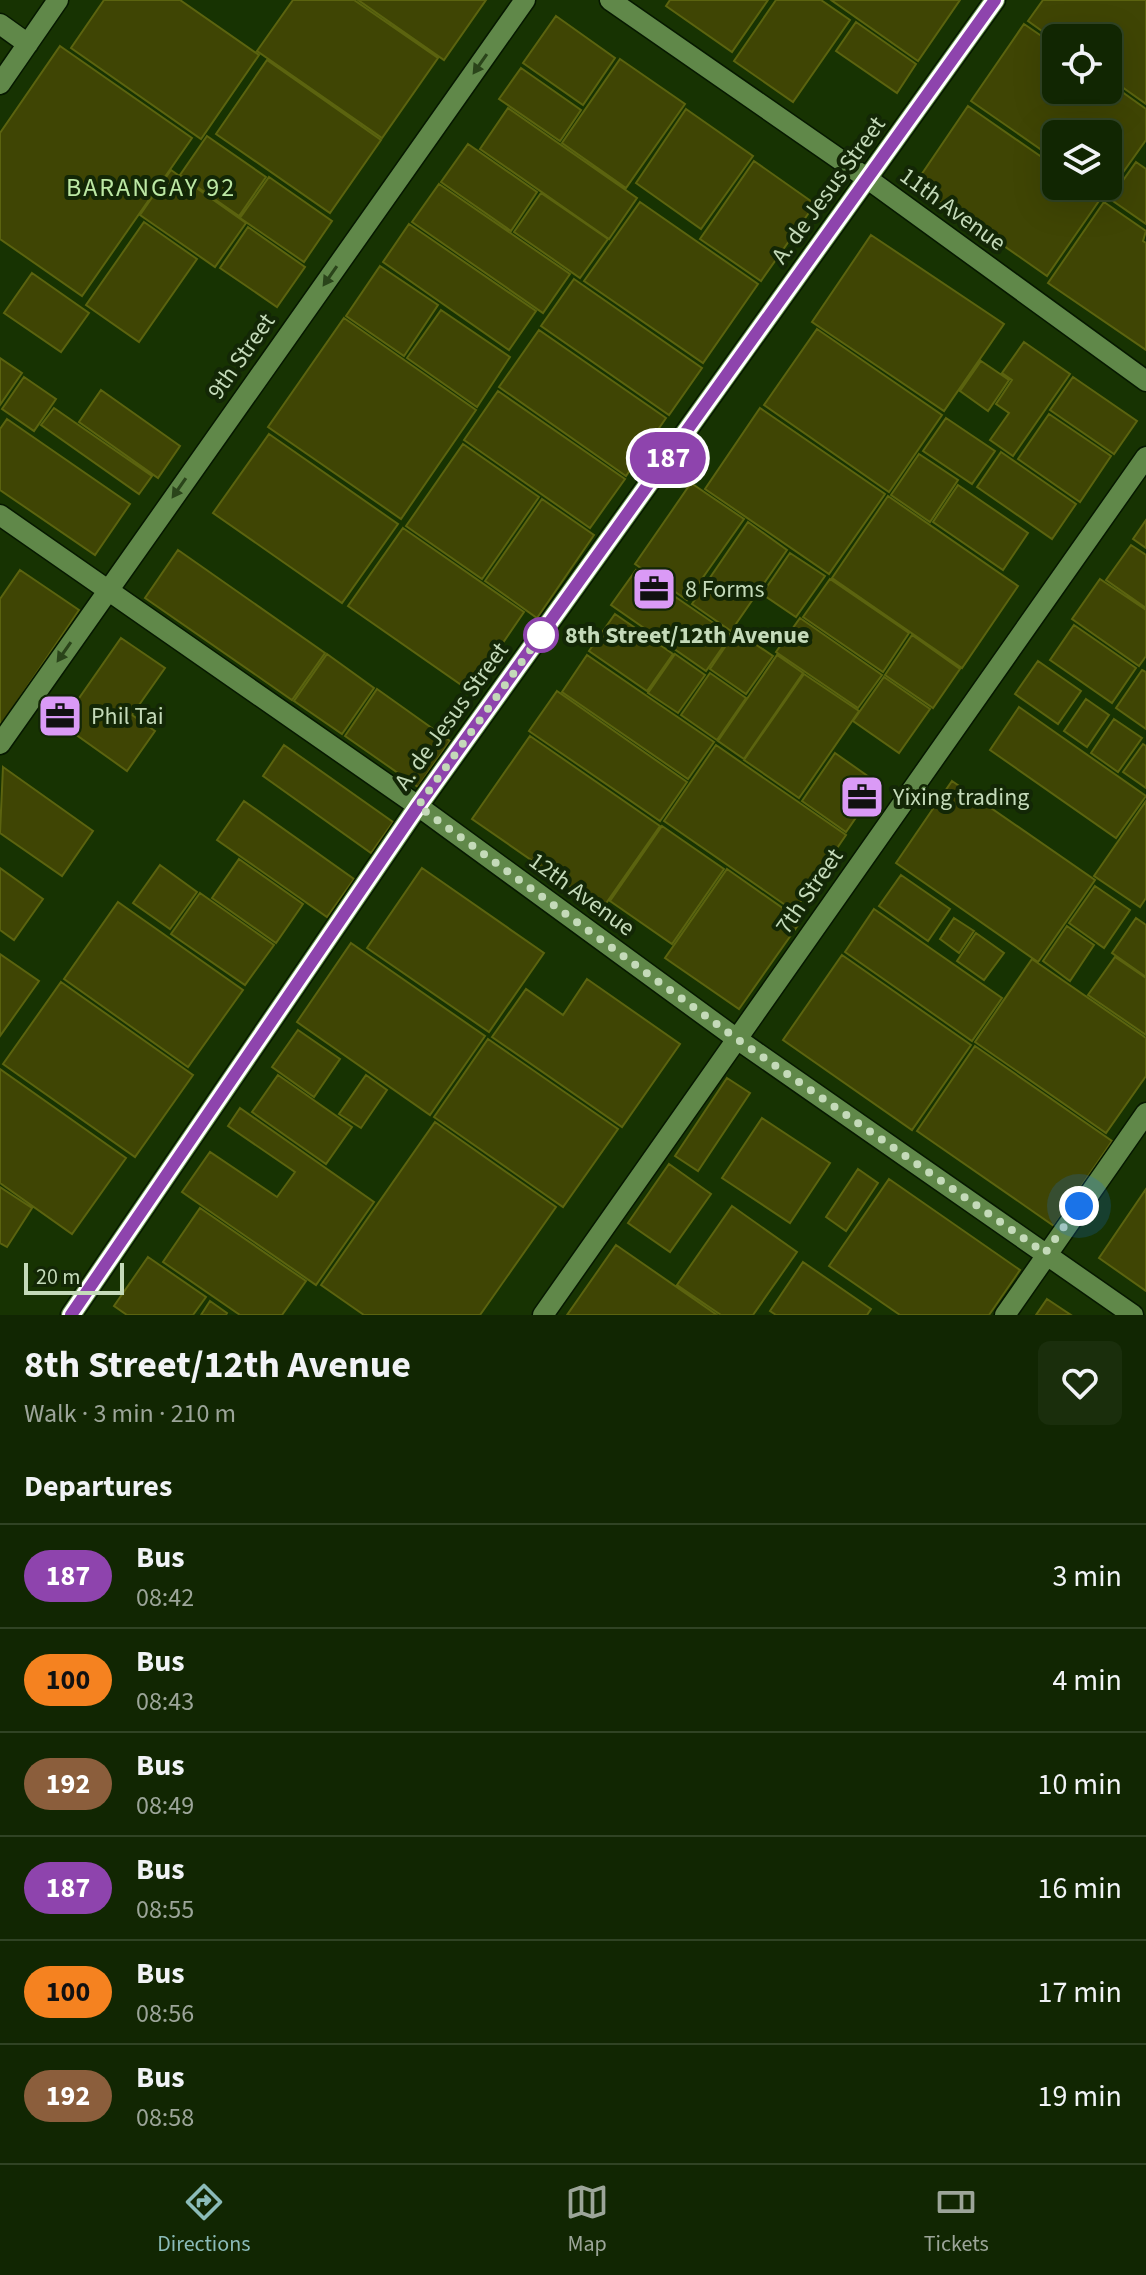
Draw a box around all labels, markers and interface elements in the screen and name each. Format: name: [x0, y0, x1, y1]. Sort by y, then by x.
map controls: [1042, 24, 1122, 200]
button: locate: [1042, 24, 1122, 104]
one-way arrow: [473, 53, 488, 74]
street label: A. de Jesus Street: [763, 109, 894, 272]
button: layers: [1042, 120, 1122, 200]
street label: 11th Avenue: [892, 159, 1013, 260]
district label: BARANGAY 92: [66, 169, 236, 206]
one-way arrow: [323, 265, 338, 286]
street label: 9th Street: [199, 306, 284, 406]
line badge: 187: [622, 432, 714, 484]
text: 187: [646, 438, 690, 478]
one-way arrow: [172, 477, 187, 498]
office icon: 8 Forms: [630, 565, 678, 613]
place label: 8 Forms: [685, 572, 765, 607]
marker: 8th Street/12th Avenue: [524, 618, 558, 652]
place label: 8th Street/12th Avenue: [565, 618, 809, 653]
street label: A. de Jesus Street: [386, 635, 517, 798]
one-way arrow: [57, 642, 72, 663]
office icon: Phil Tai: [36, 692, 84, 740]
place label: Phil Tai: [91, 699, 164, 734]
office icon: Yixing trading: [838, 773, 886, 821]
place label: Yixing trading: [892, 780, 1029, 815]
street label: 7th Street: [767, 841, 852, 941]
street label: 12th Avenue: [521, 844, 642, 945]
your location: [1059, 1186, 1099, 1226]
scale bar: [24, 1259, 124, 1295]
text: 20 m: [36, 1261, 81, 1293]
text: 8th Street/12th Avenue: [24, 1338, 411, 1392]
button: heart: [1038, 1341, 1122, 1425]
text: Walk · 3 min · 210 m: [24, 1395, 236, 1432]
text: Departures: [24, 1465, 172, 1508]
text: Bus: [136, 1536, 184, 1579]
text: 3 min: [1052, 1555, 1122, 1598]
text: 187: [46, 1556, 90, 1596]
text: 08:42: [136, 1579, 194, 1616]
text: Bus: [136, 1640, 184, 1683]
text: 4 min: [1052, 1659, 1122, 1702]
text: 100: [46, 1660, 90, 1700]
text: 08:43: [136, 1683, 194, 1720]
text: Bus: [136, 1744, 184, 1787]
text: 10 min: [1038, 1763, 1122, 1806]
text: 192: [46, 1764, 90, 1804]
text: 08:49: [136, 1787, 194, 1824]
text: Bus: [136, 1848, 184, 1891]
text: 16 min: [1038, 1867, 1122, 1910]
text: 187: [46, 1868, 90, 1908]
text: 08:55: [136, 1891, 194, 1928]
text: Bus: [136, 1952, 184, 1995]
text: 17 min: [1038, 1971, 1122, 2014]
text: 100: [46, 1972, 90, 2012]
text: 08:56: [136, 1995, 194, 2032]
text: Bus: [136, 2056, 184, 2099]
text: 19 min: [1038, 2075, 1122, 2118]
text: 192: [46, 2076, 90, 2116]
text: 08:58: [136, 2099, 194, 2136]
tab: Directions: [157, 2180, 250, 2260]
tab: Map: [565, 2180, 609, 2260]
tab: Tickets: [924, 2180, 989, 2260]

